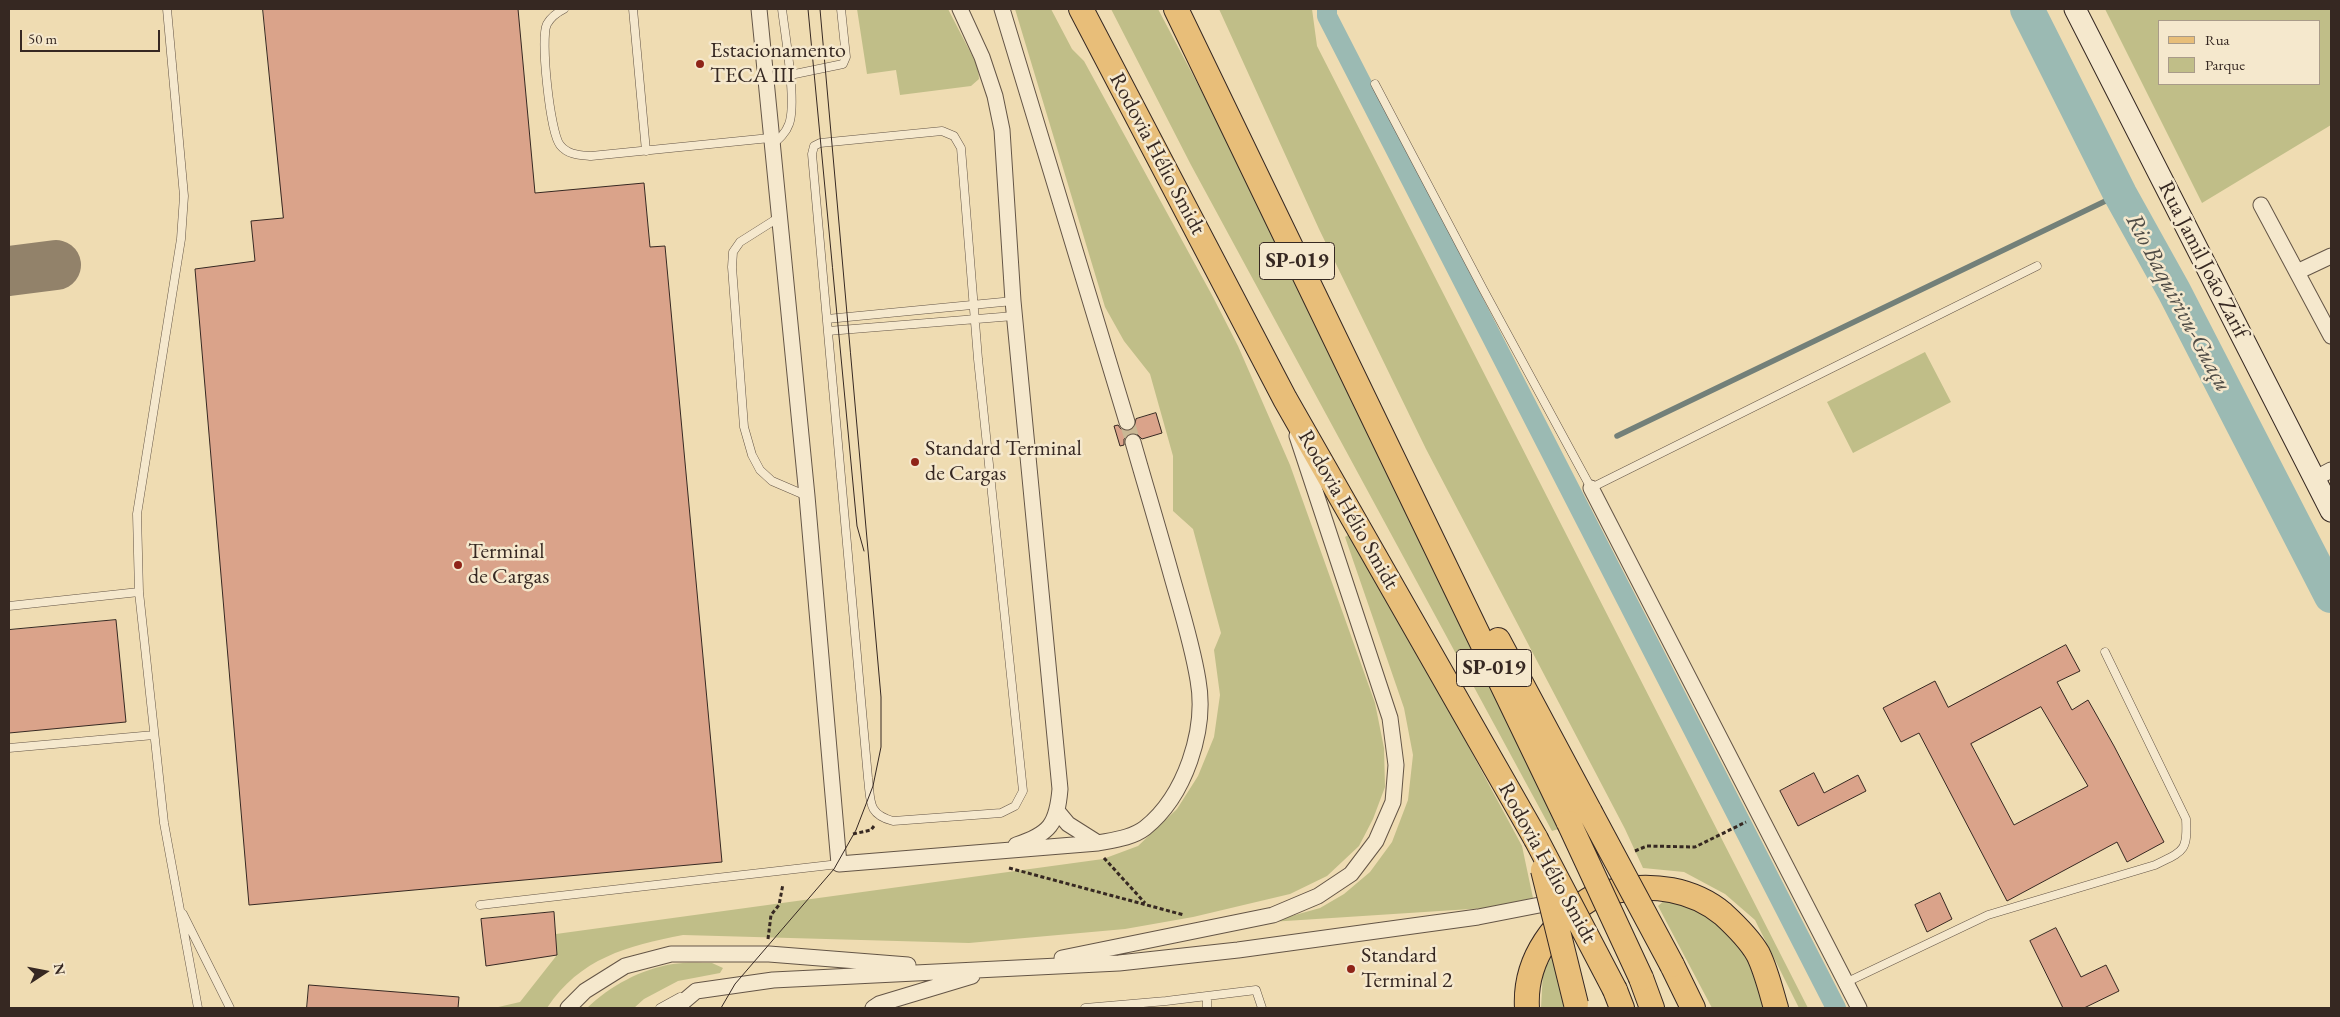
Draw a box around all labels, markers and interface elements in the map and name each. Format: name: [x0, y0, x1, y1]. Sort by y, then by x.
scale bar: [22, 20, 162, 52]
legend: [2158, 20, 2320, 85]
text: 50 m: [28, 29, 57, 48]
text: Rua: [2205, 30, 2230, 49]
place label: Estacionamento TECA III: [710, 38, 846, 90]
text: Parque: [2205, 55, 2245, 74]
marker: Estacionamento TECA III: [694, 58, 706, 70]
street label: Rodovia Hélio Smidt: [1103, 69, 1211, 239]
street label: Rua Jamil João Zarif: [2152, 177, 2254, 343]
water label: Rio Baquirivu-Guaçu: [2119, 209, 2237, 397]
road number: SP-019: [1260, 242, 1334, 280]
street label: Rodovia Hélio Smidt: [1292, 426, 1404, 594]
place label: Standard Terminal de Cargas: [925, 436, 1082, 488]
marker: Standard Terminal de Cargas: [909, 456, 921, 468]
place label: Terminal de Cargas: [468, 539, 549, 590]
marker: Terminal de Cargas: [452, 559, 464, 571]
road number: SP-019: [1456, 650, 1532, 686]
street label: Rodovia Hélio Smidt: [1492, 778, 1602, 948]
place label: Standard Terminal 2: [1361, 943, 1452, 994]
north arrow: [20, 947, 70, 997]
text: N: [50, 962, 70, 976]
marker: Standard Terminal 2: [1345, 963, 1357, 975]

